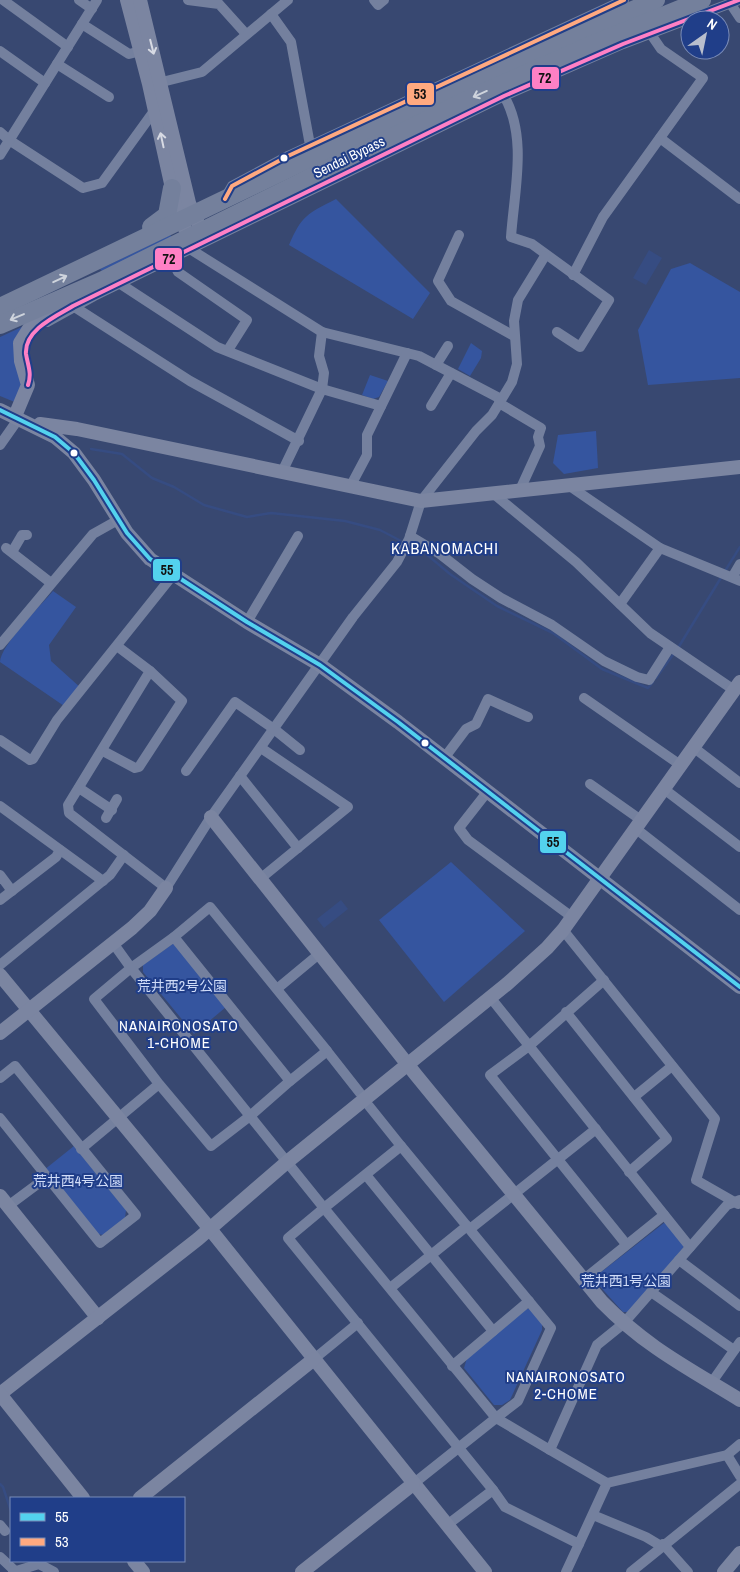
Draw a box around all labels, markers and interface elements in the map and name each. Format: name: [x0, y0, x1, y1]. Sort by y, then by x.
north arrow: [680, 10, 730, 60]
text: N: [704, 14, 720, 34]
one-way arrow: [147, 39, 157, 55]
line badge: 72: [531, 66, 560, 90]
text: 72: [539, 69, 551, 87]
line badge: 53: [406, 82, 435, 106]
text: 53: [414, 85, 426, 103]
one-way arrow: [473, 89, 488, 99]
street label: Sendai Bypass: [310, 132, 388, 182]
one-way arrow: [156, 133, 166, 149]
unlabelled marker: [279, 153, 289, 163]
line badge: 72: [154, 247, 183, 271]
text: 72: [163, 250, 175, 268]
one-way arrow: [52, 274, 67, 284]
one-way arrow: [10, 313, 25, 323]
unlabelled marker: [69, 448, 79, 458]
district label: KABANOMACHI: [391, 537, 499, 559]
line badge: 55: [152, 558, 181, 582]
text: 55: [161, 561, 174, 579]
unlabelled marker: [420, 738, 430, 748]
line badge: 55: [539, 830, 567, 854]
text: 55: [547, 833, 560, 851]
park label: 荒井西2号公園: [137, 977, 227, 995]
district label: NANAIRONOSATO 1-CHOME: [119, 1015, 239, 1053]
park label: 荒井西4号公園: [33, 1172, 123, 1190]
park label: 荒井西1号公園: [581, 1272, 671, 1290]
district label: NANAIRONOSATO 2-CHOME: [506, 1366, 626, 1404]
legend: [10, 1497, 185, 1562]
text: 55: [55, 1506, 69, 1527]
text: 53: [55, 1531, 69, 1552]

